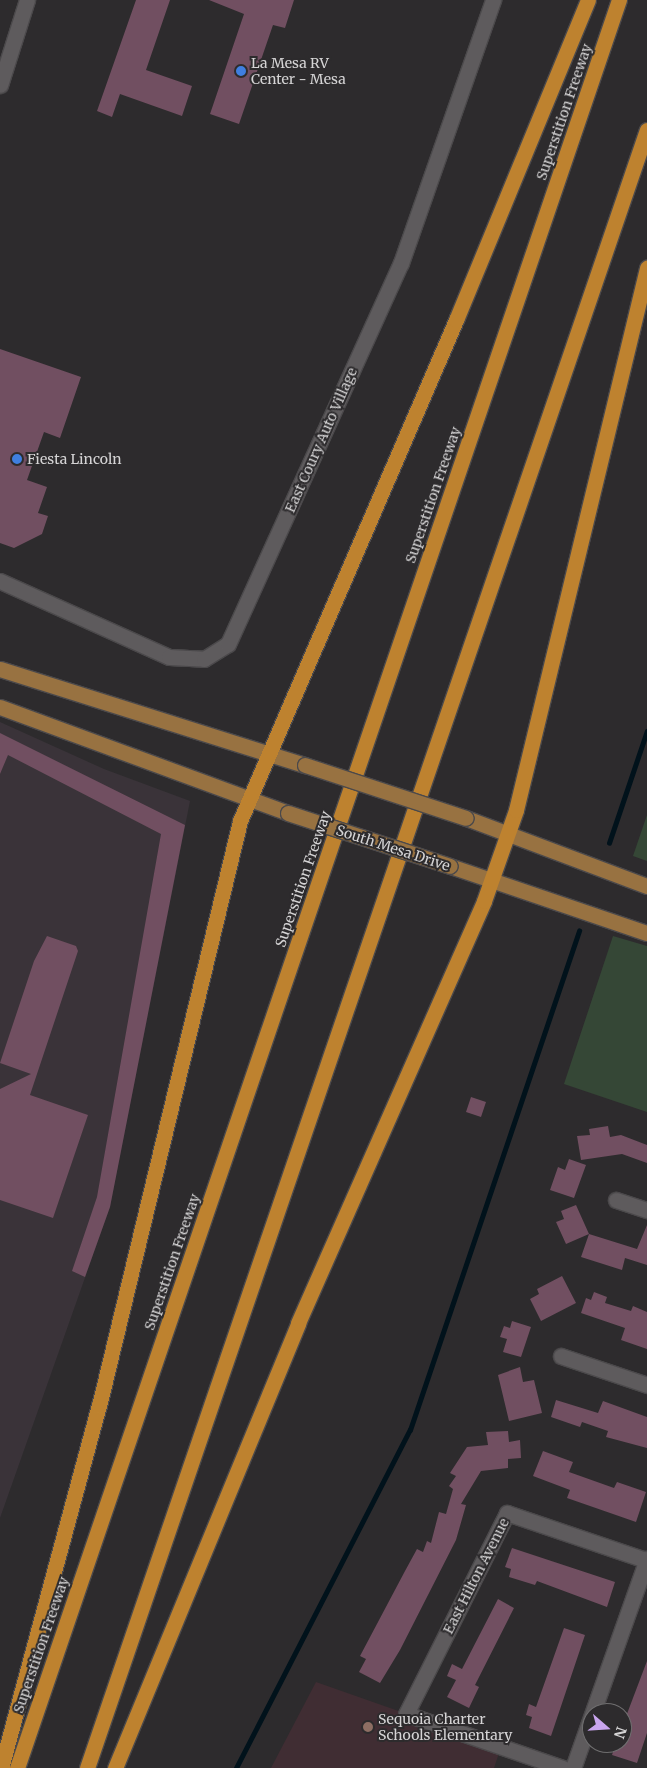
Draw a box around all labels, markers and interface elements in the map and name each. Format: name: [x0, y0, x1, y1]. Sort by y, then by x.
street label: Superstition Freeway: [533, 42, 595, 182]
place label: La Mesa RV Center - Mesa: [251, 55, 346, 88]
marker: La Mesa RV Center - Mesa: [235, 65, 247, 77]
street label: East Coury Auto Village: [281, 365, 361, 515]
street label: Superstition Freeway: [402, 425, 464, 565]
place label: Fiesta Lincoln: [27, 451, 122, 467]
marker: Fiesta Lincoln: [11, 453, 23, 465]
street label: Superstition Freeway: [272, 809, 334, 949]
street label: South Mesa Drive: [334, 822, 452, 874]
street label: Superstition Freeway: [141, 1192, 203, 1332]
street label: East Hilton Avenue: [440, 1515, 512, 1637]
street label: Superstition Freeway: [10, 1575, 72, 1715]
north arrow: [582, 1703, 632, 1753]
place label: Sequoia Charter Schools Elementary: [378, 1711, 512, 1744]
marker: Sequoia Charter Schools Elementary: [362, 1721, 374, 1733]
text: N: [610, 1724, 631, 1741]

